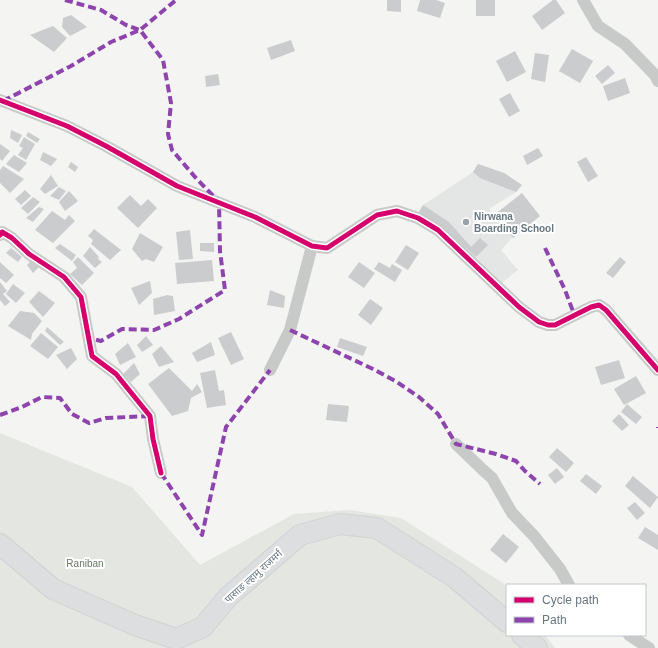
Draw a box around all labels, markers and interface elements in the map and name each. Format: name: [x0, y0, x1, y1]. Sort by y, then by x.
place label: Nirwana Boarding School: [474, 211, 554, 234]
marker: Nirwana Boarding School: [461, 217, 471, 227]
street label: पासाङ ल्हामु राजमर्ग: [222, 547, 286, 606]
park label: Raniban: [66, 558, 104, 569]
legend: [506, 584, 646, 636]
text: Cycle path: [542, 593, 599, 607]
text: Path: [542, 613, 567, 627]

